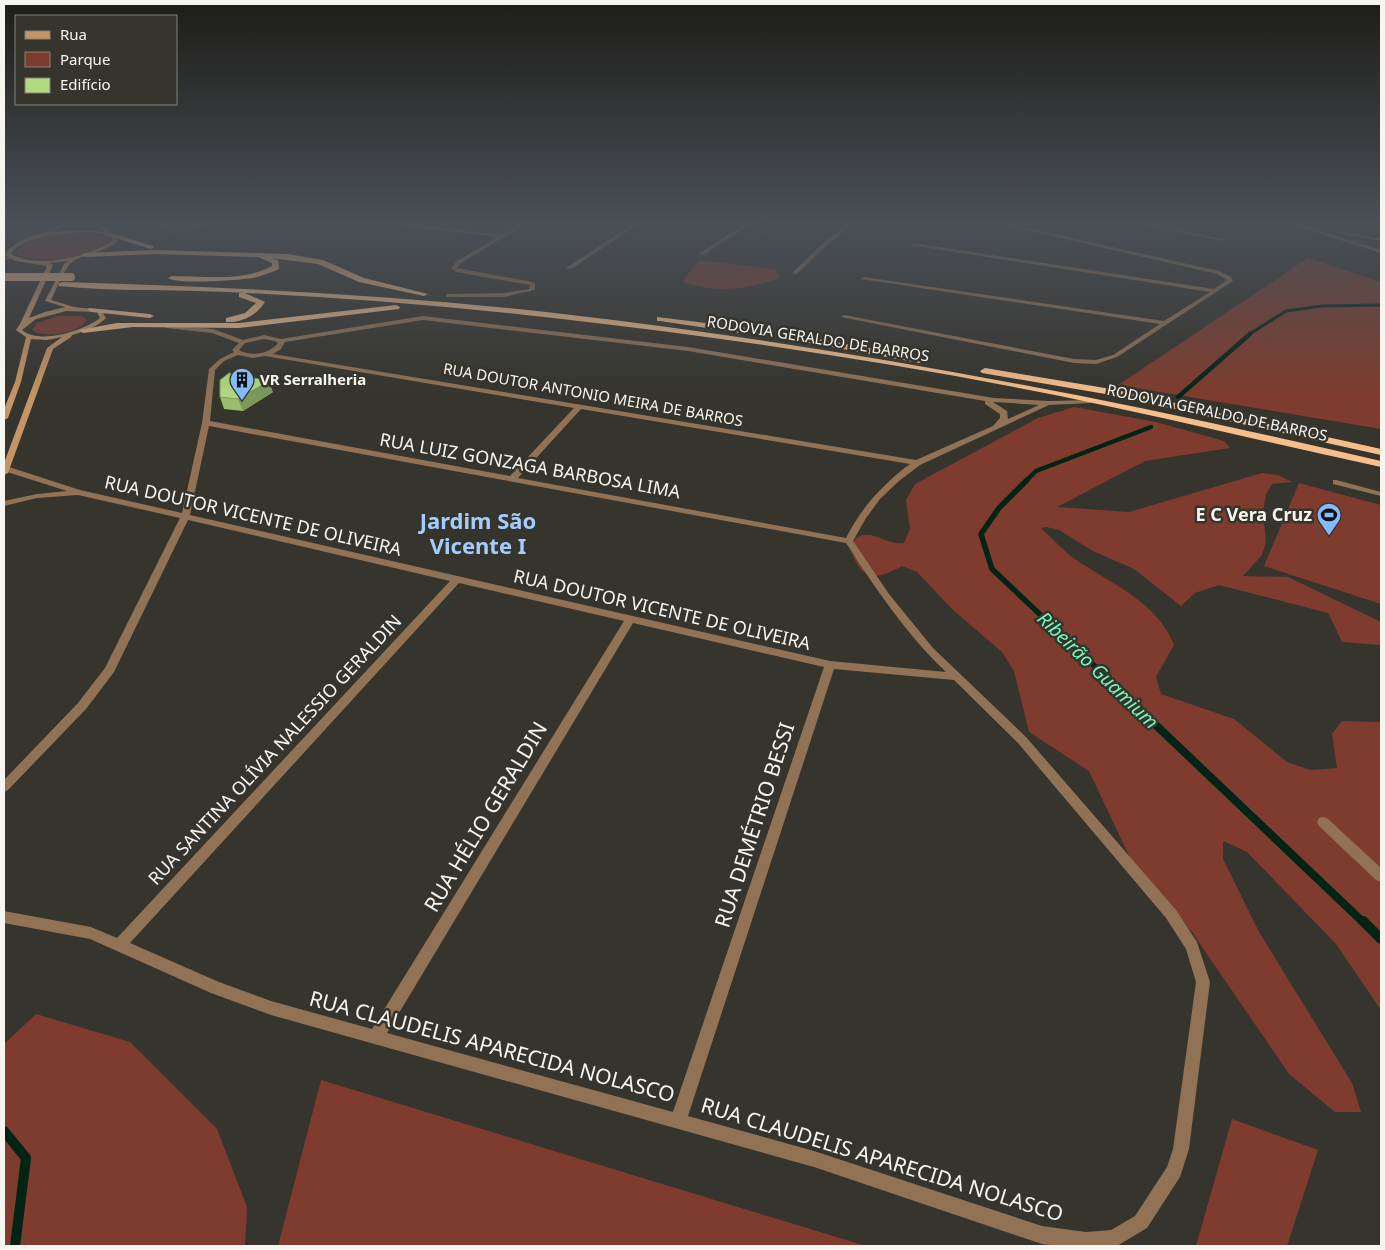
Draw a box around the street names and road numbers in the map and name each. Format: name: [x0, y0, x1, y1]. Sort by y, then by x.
street label: RODOVIA GERALDO DE BARROS: [706, 311, 931, 365]
street label: RUA DOUTOR ANTONIO MEIRA DE BARROS: [442, 358, 745, 430]
street label: RODOVIA GERALDO DE BARROS: [1105, 379, 1329, 445]
street label: RUA LUIZ GONZAGA BARBOSA LIMA: [378, 427, 683, 503]
street label: RUA DOUTOR VICENTE DE OLIVEIRA: [102, 469, 405, 561]
street label: RUA DOUTOR VICENTE DE OLIVEIRA: [511, 563, 814, 655]
street label: RUA SANTINA OLÍVIA NALESSIO GERALDIN: [142, 609, 406, 890]
street label: RUA HÉLIO GERALDIN: [417, 716, 553, 917]
street label: RUA DEMÉTRIO BESSI: [708, 719, 800, 931]
street label: RUA CLAUDELIS APARECIDA NOLASCO: [306, 984, 678, 1108]
street label: RUA CLAUDELIS APARECIDA NOLASCO: [698, 1091, 1067, 1228]

